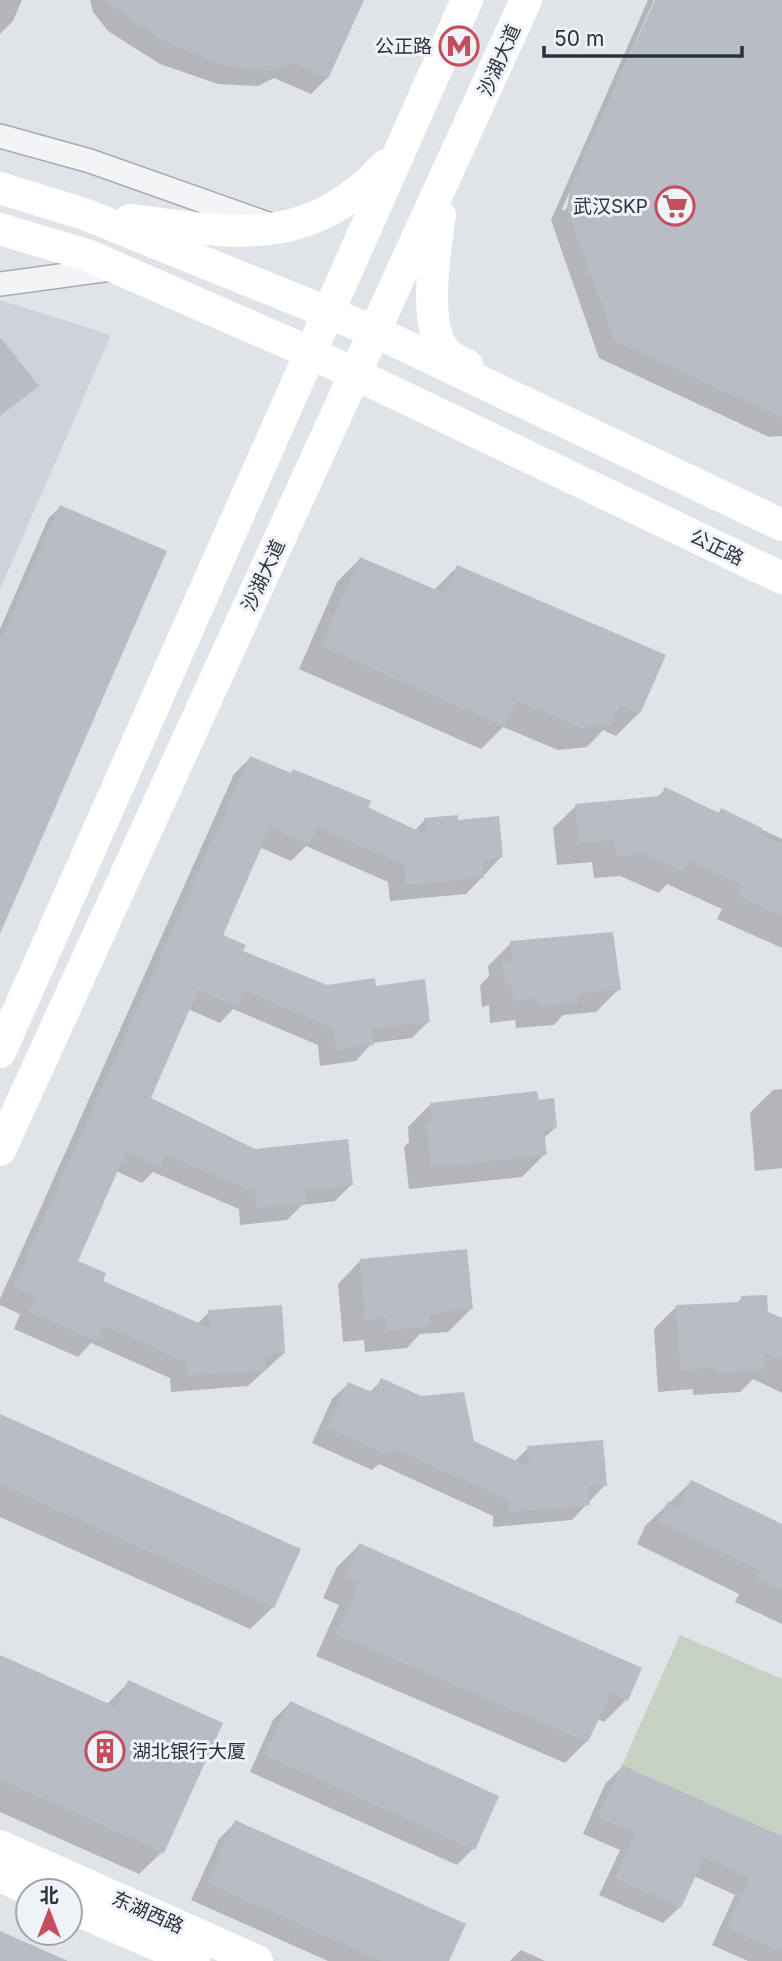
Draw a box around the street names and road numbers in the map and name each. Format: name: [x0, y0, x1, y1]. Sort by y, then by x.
street label: 沙湖大道: [473, 21, 525, 100]
street label: 公正路: [686, 525, 747, 570]
street label: 沙湖大道: [237, 536, 290, 615]
street label: 东湖西路: [108, 1886, 187, 1938]

